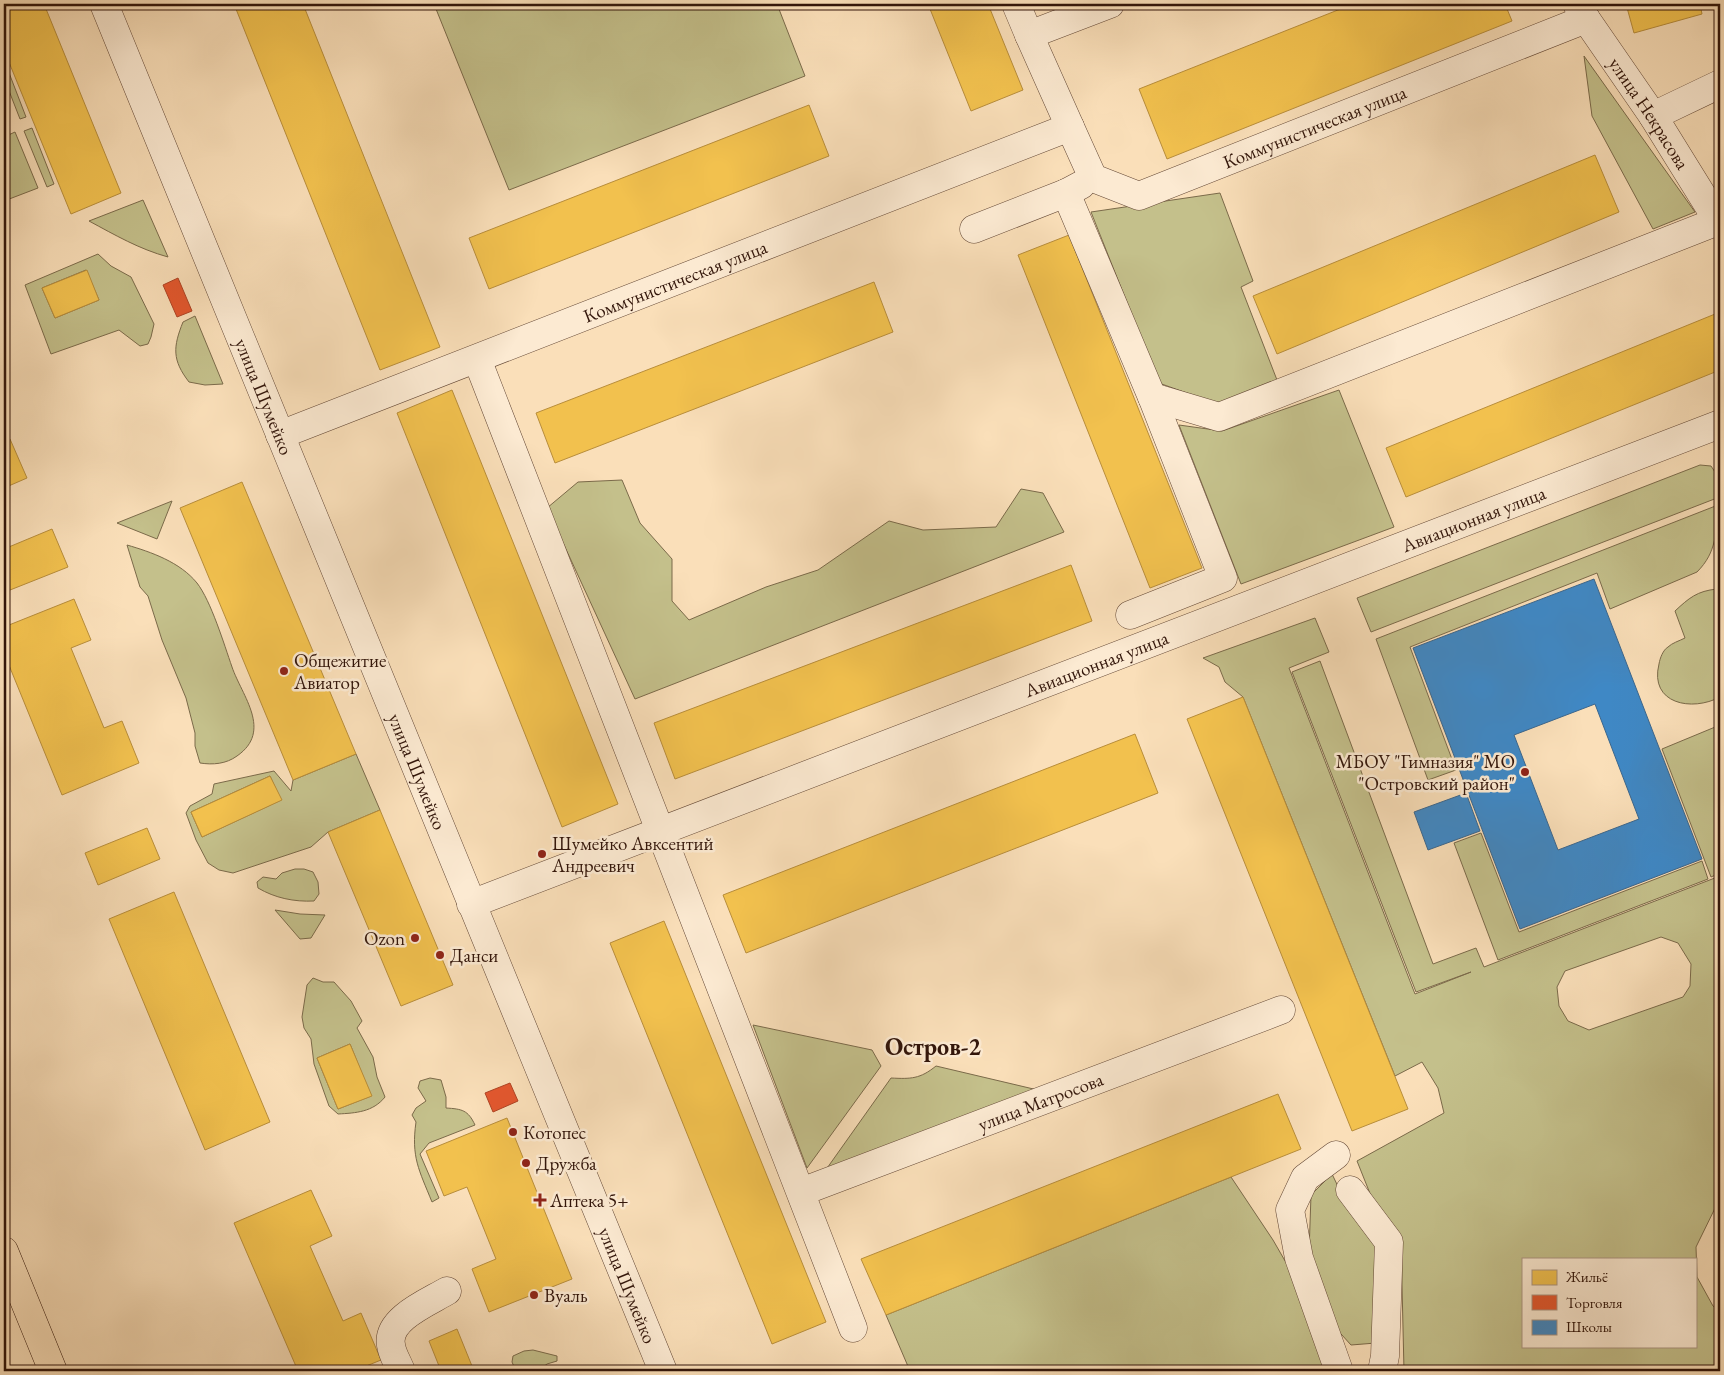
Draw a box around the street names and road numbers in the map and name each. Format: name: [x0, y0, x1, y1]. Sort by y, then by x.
street label: улица Некрасова: [1603, 52, 1696, 174]
street label: Коммунистическая улица: [1219, 79, 1410, 174]
street label: Коммунистическая улица: [579, 234, 771, 328]
street label: улица Шумейко: [230, 334, 299, 458]
street label: Авиационная улица: [1397, 480, 1549, 558]
street label: Авиационная улица: [1020, 625, 1172, 703]
street label: улица Шумейко: [383, 709, 453, 833]
street label: улица Матросова: [974, 1066, 1107, 1136]
street label: улица Шумейко: [593, 1223, 663, 1347]

